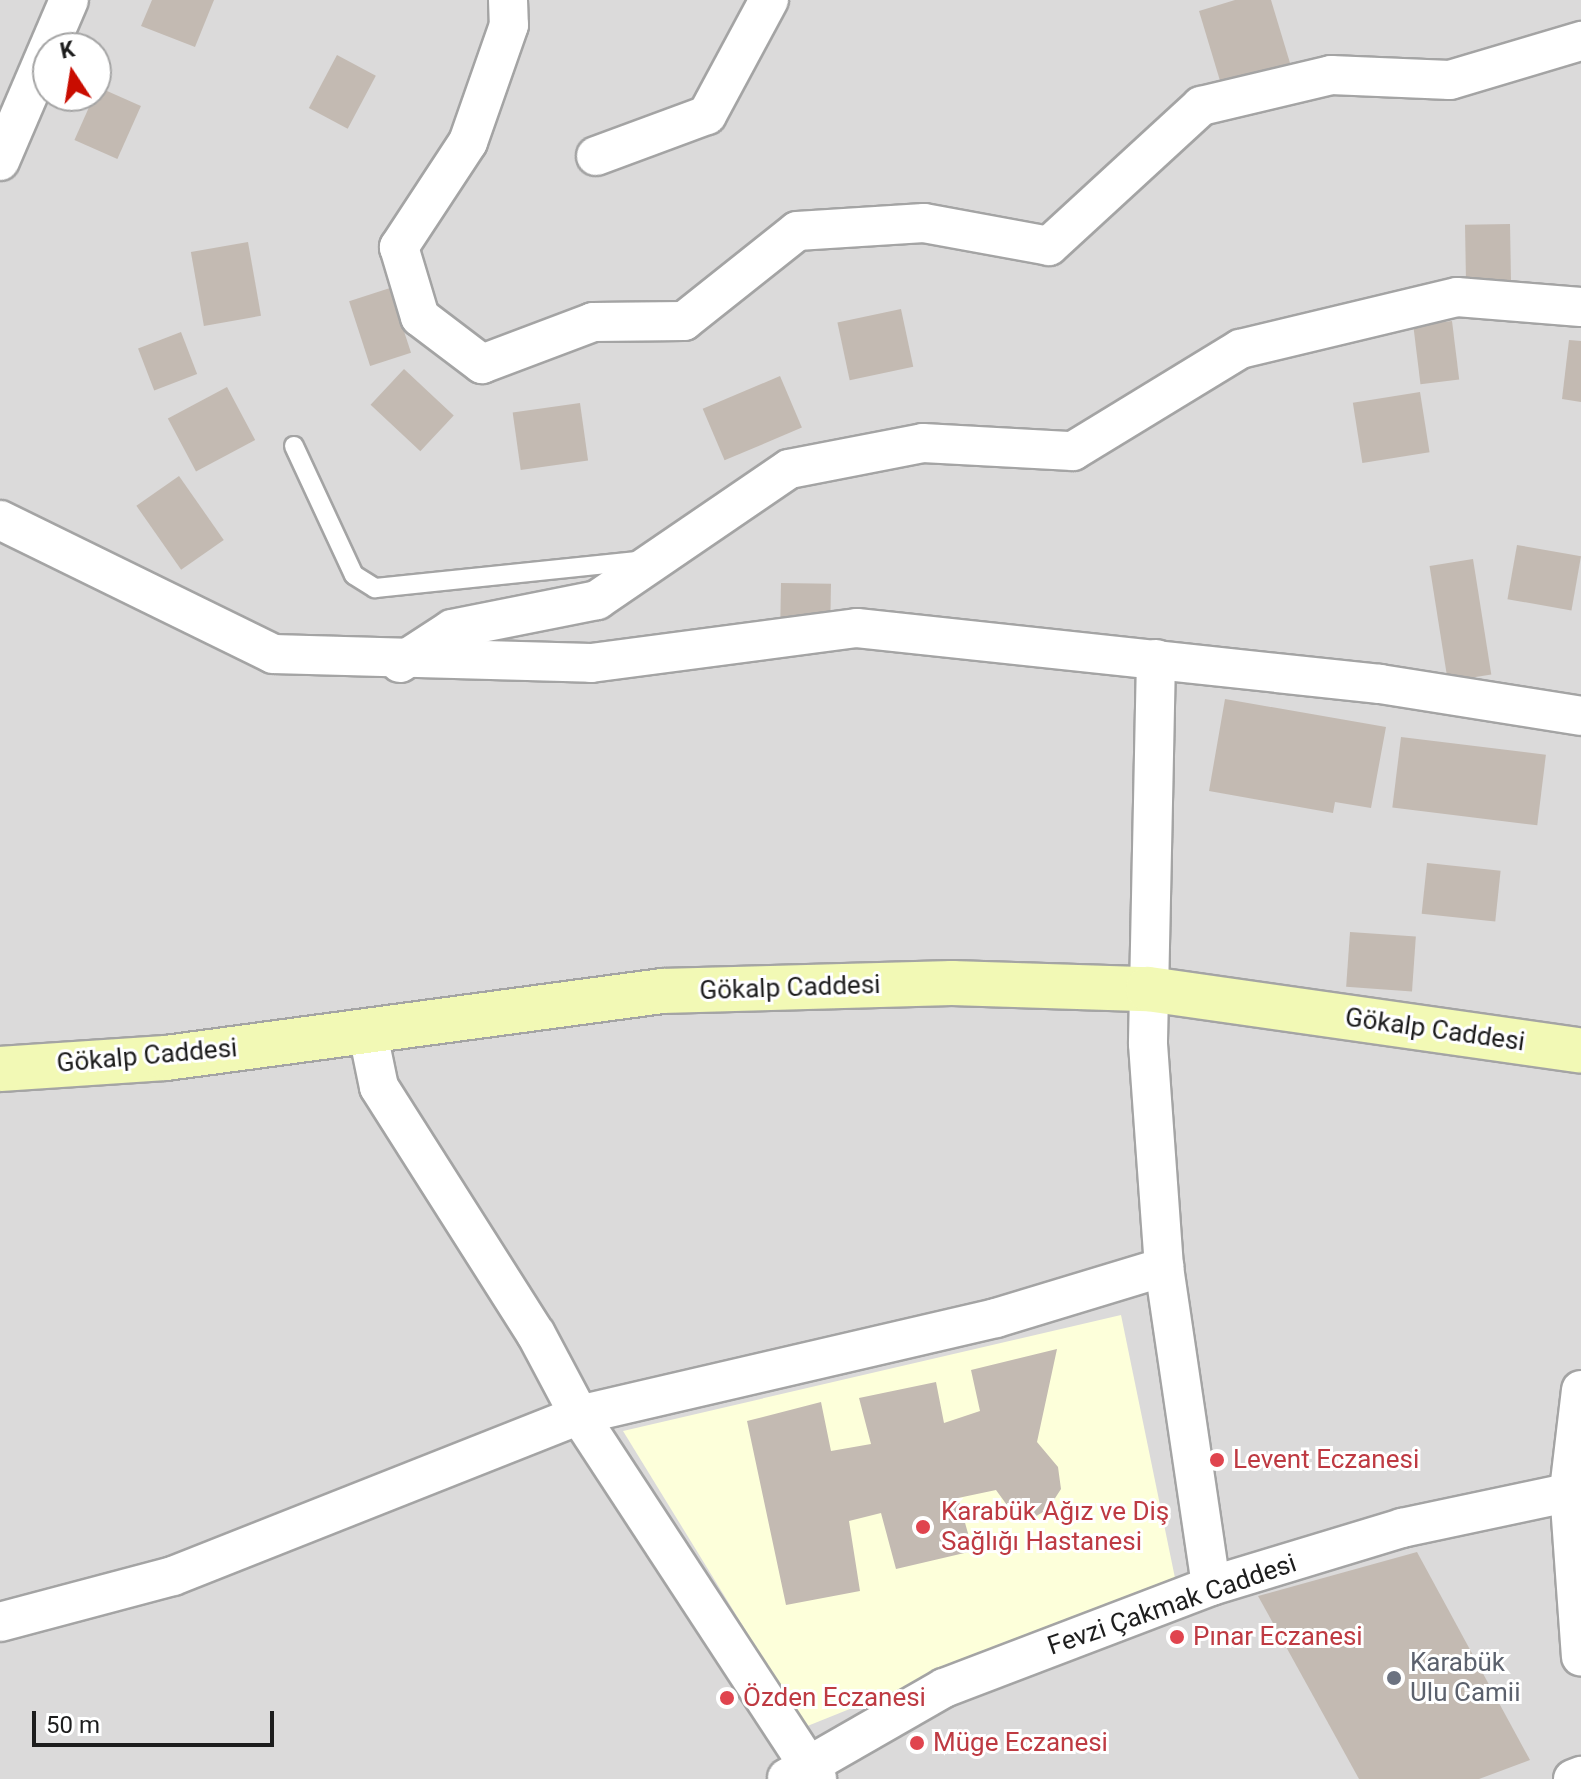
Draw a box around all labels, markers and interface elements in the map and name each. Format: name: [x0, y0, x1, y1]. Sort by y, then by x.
north arrow: [32, 32, 112, 112]
text: K: [58, 36, 77, 64]
street label: Gökalp Caddesi: [699, 969, 881, 1007]
street label: Gökalp Caddesi: [1343, 1002, 1527, 1058]
street label: Gökalp Caddesi: [55, 1033, 239, 1079]
place label: Levent Eczanesi: [1233, 1444, 1419, 1476]
marker: Levent Eczanesi: [1208, 1451, 1226, 1469]
place label: Karabük Ağız ve Diş Sağlığı Hastanesi: [941, 1496, 1169, 1558]
marker: Karabük Ağız ve Diş Sağlığı Hastanesi: [912, 1516, 934, 1538]
street label: Fevzi Çakmak Caddesi: [1044, 1548, 1300, 1662]
place label: Pınar Eczanesi: [1193, 1621, 1363, 1653]
marker: Pınar Eczanesi: [1168, 1628, 1186, 1646]
place label: Karabük Ulu Camii: [1410, 1647, 1520, 1708]
marker: Karabük Ulu Camii: [1385, 1669, 1403, 1687]
place label: Özden Eczanesi: [743, 1682, 926, 1714]
marker: Özden Eczanesi: [718, 1689, 736, 1707]
scale bar: [36, 1695, 278, 1745]
text: 50 m: [46, 1711, 100, 1739]
place label: Müge Eczanesi: [933, 1727, 1108, 1759]
marker: Müge Eczanesi: [908, 1734, 926, 1752]

